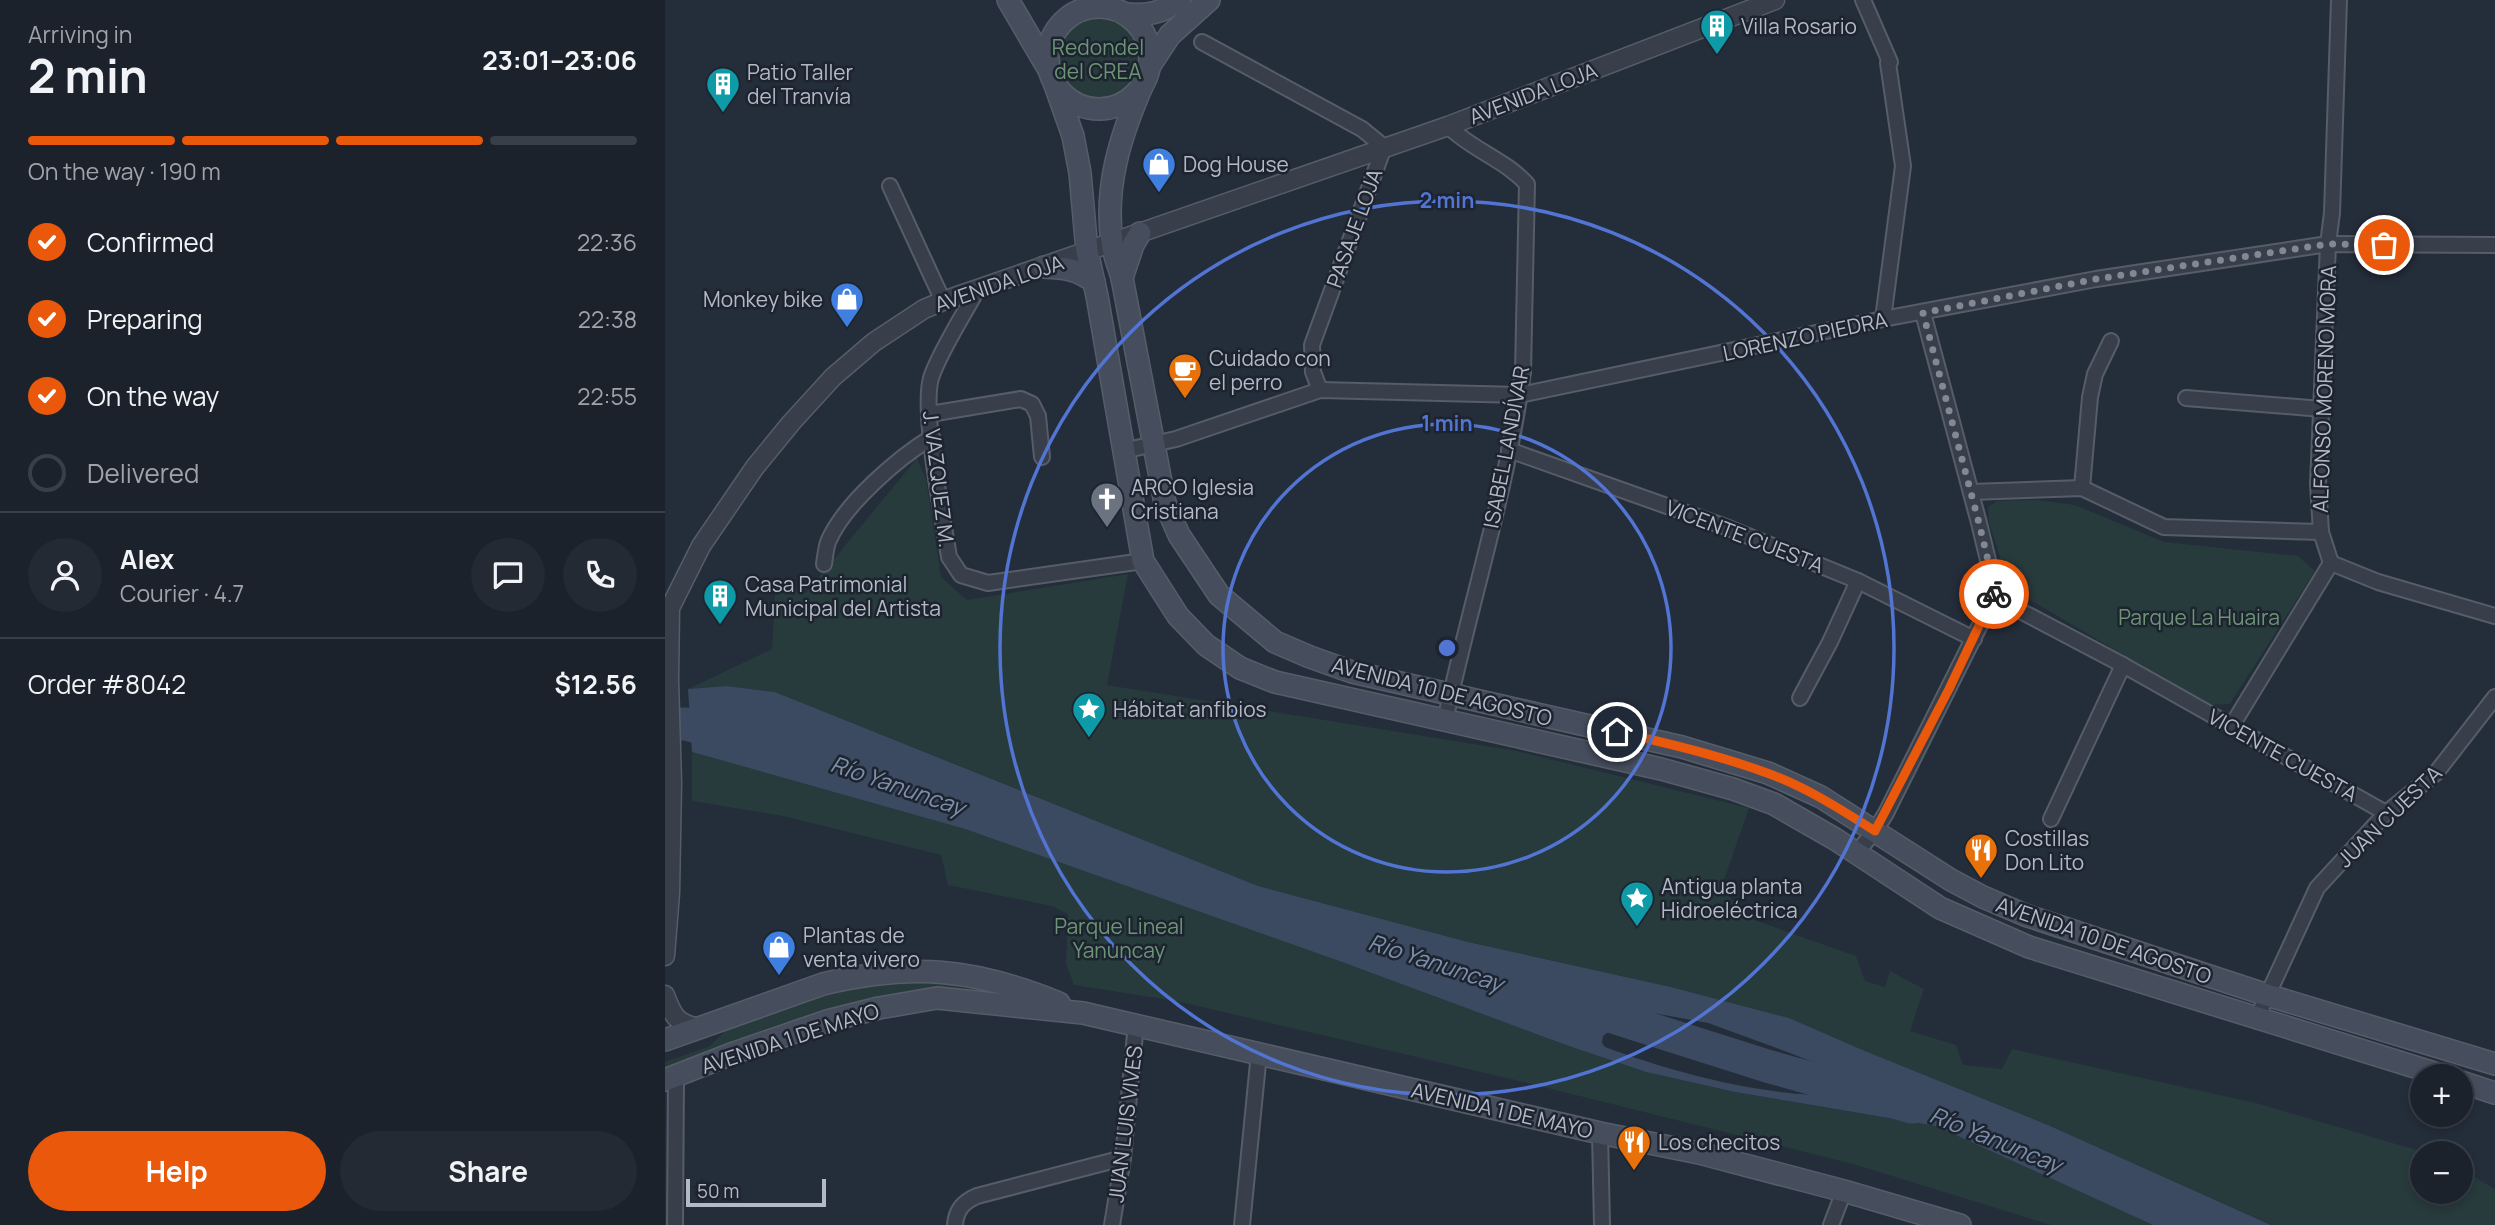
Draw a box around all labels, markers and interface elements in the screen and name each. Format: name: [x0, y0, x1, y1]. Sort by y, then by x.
building icon: Villa Rosario: [1698, 7, 1736, 56]
place label: Villa Rosario: [1741, 12, 1857, 40]
text: Arriving in: [28, 18, 133, 50]
park label: Redondel del CREA: [1052, 33, 1144, 85]
text: 23:01–23:06: [482, 42, 637, 78]
text: 2 min: [28, 44, 148, 107]
street label: AVENIDA LOJA: [1465, 56, 1601, 130]
place label: Patio Taller del Tranvía: [747, 58, 854, 110]
building icon: Patio Taller del Tranvía: [704, 65, 742, 114]
shop icon: Dog House: [1140, 145, 1178, 194]
place label: Dog House: [1183, 150, 1289, 178]
text: On the way · 190 m: [28, 155, 221, 187]
street label: PASAJE LOJA: [1320, 165, 1388, 291]
text: 2 min: [1420, 186, 1474, 214]
pin: [2354, 215, 2414, 275]
icon: check: [28, 223, 66, 261]
text: Confirmed: [87, 224, 214, 260]
text: 22:36: [577, 226, 637, 258]
icon: bag: [2365, 226, 2403, 264]
street label: AVENIDA LOJA: [931, 248, 1067, 318]
street label: ALFONSO MORENO MORA: [2306, 265, 2342, 513]
shop icon: Monkey bike: [828, 280, 866, 329]
place label: Monkey bike: [703, 285, 823, 313]
icon: check: [28, 300, 66, 338]
text: Preparing: [87, 301, 203, 337]
text: 22:38: [578, 303, 637, 335]
street label: LORENZO PIEDRA: [1720, 305, 1890, 367]
place label: Cuidado con el perro: [1209, 344, 1331, 396]
cafe icon: Cuidado con el perro: [1166, 351, 1204, 400]
street label: ISABEL LANDÍVAR: [1477, 363, 1535, 531]
icon: check: [28, 377, 66, 415]
text: On the way: [87, 378, 219, 414]
text: 22:55: [577, 380, 637, 412]
street label: J. VAZQUEZ M.: [917, 409, 961, 549]
text: 1 min: [1421, 409, 1473, 437]
text: Delivered: [87, 455, 199, 491]
place label: ARCO Iglesia Cristiana: [1131, 473, 1254, 525]
church icon: ARCO Iglesia Cristiana: [1088, 480, 1126, 529]
street label: VICENTE CUESTA: [1662, 493, 1828, 579]
button: person: [28, 538, 102, 612]
button: chat: [471, 538, 545, 612]
button: phone: [563, 538, 637, 612]
text: Alex: [120, 541, 174, 577]
courier: [1959, 559, 2029, 629]
place label: Casa Patrimonial Municipal del Artista: [745, 570, 941, 622]
icon: bike: [1975, 575, 2013, 613]
text: Courier · 4.7: [120, 577, 244, 609]
building icon: Casa Patrimonial Municipal del Artista: [701, 577, 739, 626]
park label: Parque La Huaira: [2118, 603, 2280, 631]
centre of rings: [1435, 636, 1459, 660]
street label: AVENIDA 10 DE AGOSTO: [1329, 650, 1555, 732]
text: Order #8042: [28, 666, 186, 702]
text: $12.56: [555, 666, 637, 702]
place icon: Hábitat anfibios: [1070, 690, 1108, 739]
place label: Hábitat anfibios: [1113, 695, 1267, 723]
pin: [1587, 702, 1647, 762]
street label: VICENTE CUESTA: [2203, 702, 2363, 808]
icon: home: [1598, 713, 1636, 751]
water label: Río Yanuncay: [827, 747, 972, 824]
street label: JUAN CUESTA: [2331, 759, 2447, 873]
place label: Costillas Don Lito: [2005, 824, 2089, 876]
restaurant icon: Costillas Don Lito: [1962, 831, 2000, 880]
place label: Antigua planta Hidroeléctrica: [1661, 872, 1802, 924]
place icon: Antigua planta Hidroeléctrica: [1618, 879, 1656, 928]
street label: AVENIDA 10 DE AGOSTO: [1993, 890, 2215, 990]
park label: Parque Lineal Yanuncay: [1054, 912, 1184, 964]
place label: Plantas de venta vivero: [803, 921, 920, 973]
water label: Río Yanuncay: [1365, 925, 1510, 1000]
shop icon: Plantas de venta vivero: [760, 928, 798, 977]
street label: AVENIDA 1 DE MAYO: [698, 996, 882, 1080]
street label: JUAN LUIS VIVES: [1101, 1044, 1149, 1204]
map controls: [2410, 1064, 2473, 1204]
button: +: [2410, 1064, 2473, 1127]
street label: AVENIDA 1 DE MAYO: [1409, 1076, 1595, 1144]
water label: Río Yanuncay: [1925, 1098, 2069, 1181]
restaurant icon: Los checitos: [1615, 1123, 1653, 1172]
place label: Los checitos: [1658, 1128, 1780, 1156]
button: Help: [28, 1131, 326, 1211]
button: Share: [340, 1131, 637, 1211]
button: −: [2410, 1141, 2473, 1204]
scale bar: [686, 1176, 826, 1208]
text: 50 m: [697, 1178, 739, 1204]

